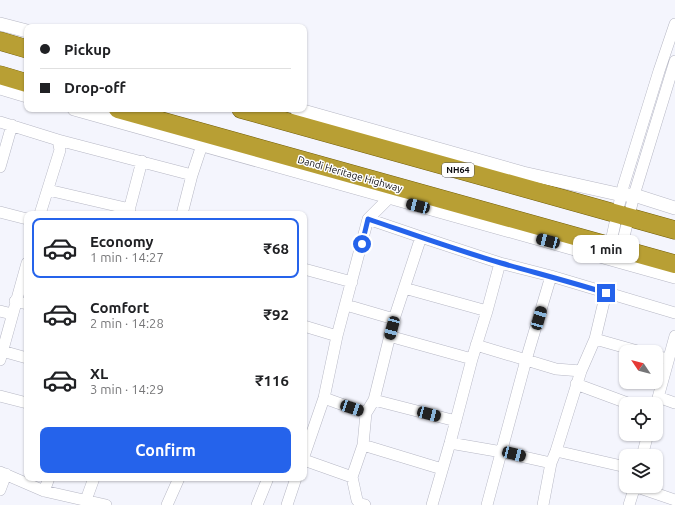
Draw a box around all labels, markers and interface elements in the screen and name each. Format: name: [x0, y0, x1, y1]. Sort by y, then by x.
text: Pickup: [64, 41, 111, 58]
text: Drop-off: [64, 79, 126, 96]
street label: Dandi Heritage Highway: [296, 154, 404, 194]
road number: NH64: [442, 163, 474, 177]
car: [405, 197, 431, 215]
icon: car: [42, 230, 78, 266]
car: [535, 232, 561, 250]
text: Economy: [90, 233, 154, 250]
route start: [353, 235, 371, 253]
callout: 1 min: [573, 235, 639, 263]
text: ₹68: [264, 240, 289, 257]
text: 1 min: [590, 242, 622, 256]
text: 1 min · 14:27: [90, 250, 164, 264]
route end: [597, 284, 615, 302]
icon: car: [42, 296, 78, 332]
text: Comfort: [90, 299, 149, 316]
car: [530, 305, 548, 331]
text: ₹92: [264, 306, 289, 323]
car: [383, 315, 401, 341]
text: 2 min · 14:28: [90, 316, 164, 330]
north arrow: [619, 345, 663, 389]
map controls: [619, 345, 663, 493]
icon: car: [42, 362, 78, 398]
text: XL: [90, 365, 108, 382]
text: ₹116: [255, 372, 289, 389]
text: 3 min · 14:29: [90, 382, 164, 396]
button: locate: [619, 397, 663, 441]
car: [339, 399, 365, 417]
car: [416, 405, 442, 423]
button: Confirm: [40, 427, 291, 473]
car: [501, 445, 527, 463]
button: layers: [619, 449, 663, 493]

